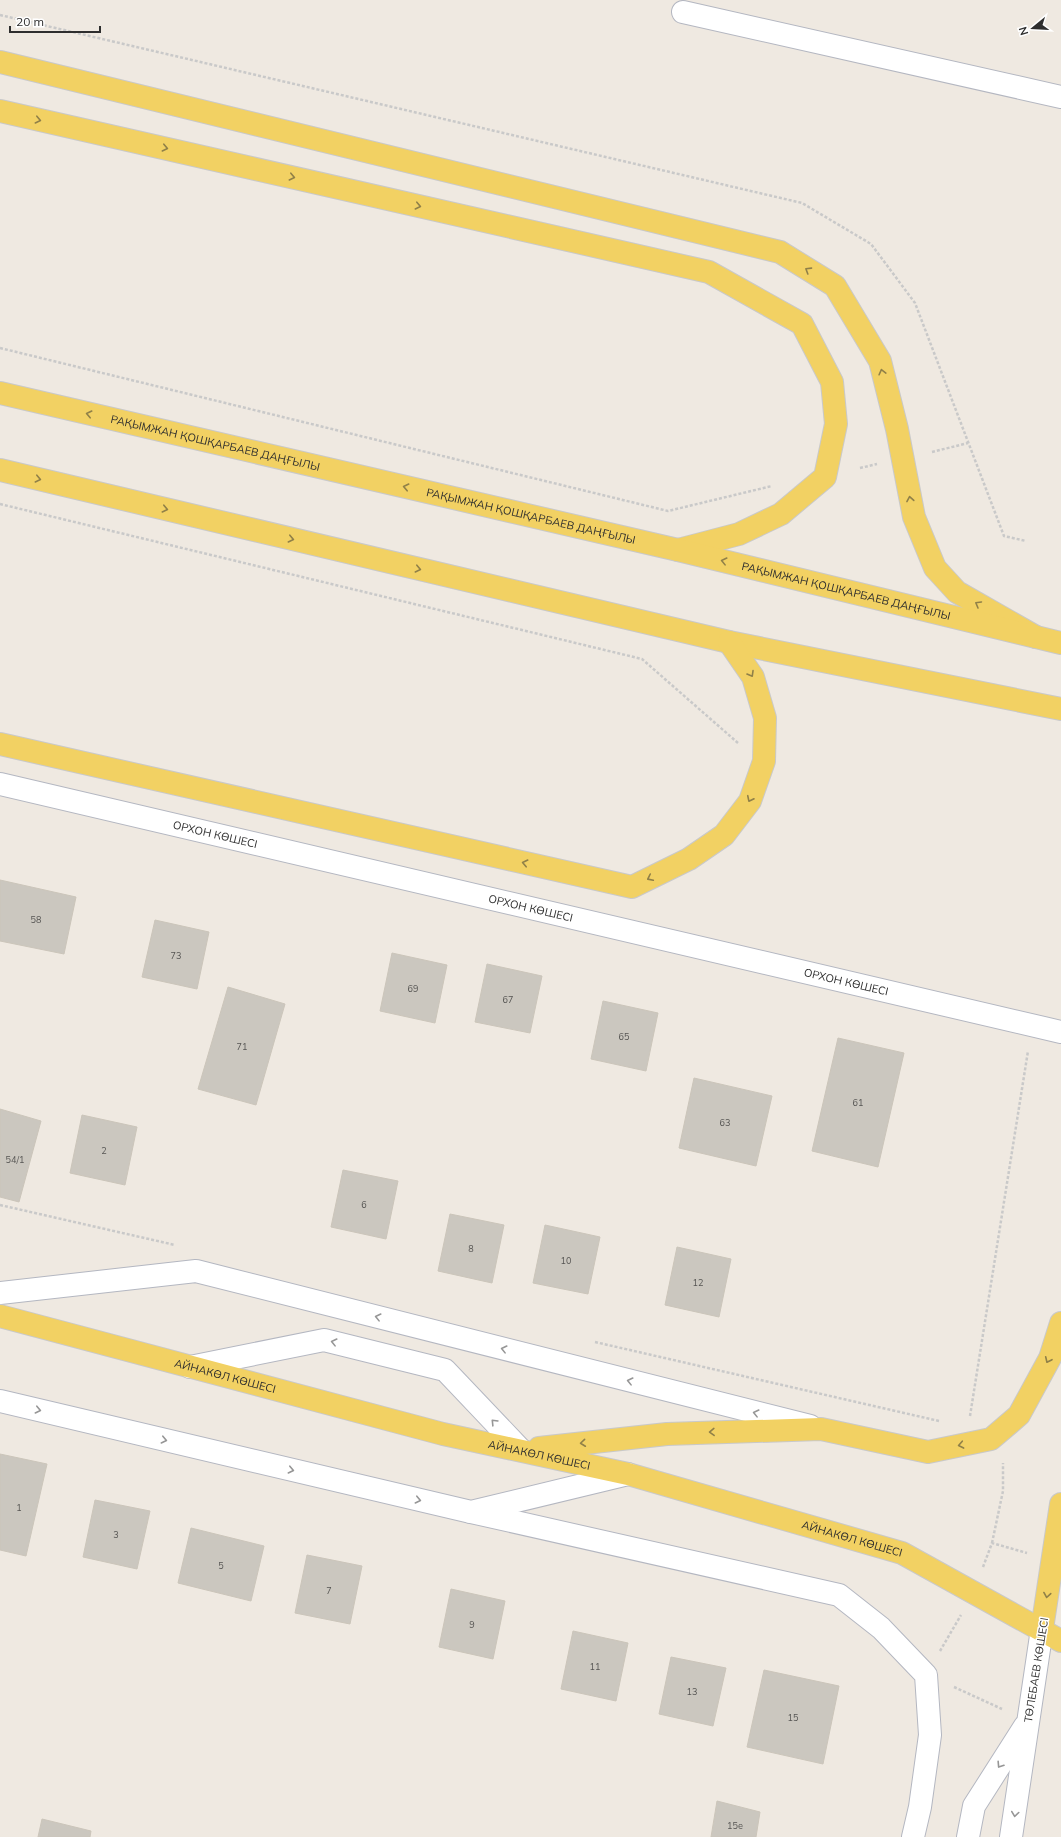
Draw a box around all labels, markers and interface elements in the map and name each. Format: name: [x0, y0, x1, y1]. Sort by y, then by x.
scale bar: [10, 8, 100, 34]
north arrow: [1013, 8, 1053, 48]
text: 20 m: [16, 14, 44, 29]
text: N: [1016, 25, 1031, 37]
one-way arrow: [35, 115, 41, 123]
one-way arrow: [162, 144, 168, 152]
one-way arrow: [288, 173, 295, 181]
one-way arrow: [415, 201, 422, 209]
one-way arrow: [805, 267, 812, 274]
one-way arrow: [879, 369, 887, 375]
one-way arrow: [86, 410, 92, 418]
street label: РАҚЫМЖАН ҚОШҚАРБАЕВ ДАҢҒЫЛЫ: [109, 412, 321, 474]
one-way arrow: [35, 475, 41, 483]
one-way arrow: [403, 484, 410, 492]
street label: РАҚЫМЖАН ҚОШҚАРБАЕВ ДАҢҒЫЛЫ: [425, 485, 637, 547]
one-way arrow: [906, 496, 915, 502]
one-way arrow: [161, 504, 168, 513]
one-way arrow: [288, 534, 294, 542]
one-way arrow: [721, 557, 728, 566]
street label: РАҚЫМЖАН ҚОШҚАРБАЕВ ДАҢҒЫЛЫ: [740, 559, 952, 623]
one-way arrow: [414, 564, 421, 572]
one-way arrow: [975, 601, 982, 608]
one-way arrow: [746, 670, 753, 677]
one-way arrow: [747, 795, 755, 802]
street label: ОРХОН КӨШЕСІ: [172, 818, 259, 851]
one-way arrow: [522, 859, 529, 868]
one-way arrow: [647, 873, 655, 881]
street label: ОРХОН КӨШЕСІ: [487, 891, 574, 925]
house number: 58: [31, 914, 41, 925]
house number: 73: [171, 950, 181, 961]
street label: ОРХОН КӨШЕСІ: [802, 965, 890, 998]
house number: 69: [408, 983, 418, 994]
house number: 67: [503, 994, 513, 1005]
house number: 65: [619, 1031, 630, 1042]
house number: 71: [237, 1041, 247, 1052]
house number: 61: [853, 1097, 863, 1108]
house number: 63: [720, 1117, 730, 1128]
house number: 2: [101, 1145, 107, 1156]
house number: 54/1: [6, 1154, 24, 1165]
house number: 6: [361, 1199, 367, 1210]
house number: 8: [468, 1243, 474, 1254]
house number: 10: [561, 1255, 571, 1266]
house number: 12: [693, 1277, 703, 1288]
one-way arrow: [375, 1313, 382, 1322]
one-way arrow: [330, 1339, 337, 1347]
one-way arrow: [501, 1345, 508, 1353]
street label: АЙНАКӨЛ КӨШЕСІ: [173, 1356, 277, 1396]
one-way arrow: [1045, 1356, 1053, 1363]
one-way arrow: [627, 1377, 634, 1385]
one-way arrow: [35, 1406, 41, 1414]
one-way arrow: [753, 1409, 760, 1417]
one-way arrow: [491, 1419, 499, 1427]
one-way arrow: [709, 1428, 715, 1437]
one-way arrow: [161, 1436, 168, 1444]
street label: АЙНАКӨЛ КӨШЕСІ: [487, 1437, 592, 1473]
one-way arrow: [580, 1438, 586, 1447]
one-way arrow: [958, 1441, 964, 1449]
one-way arrow: [287, 1465, 294, 1474]
one-way arrow: [414, 1495, 421, 1503]
house number: 1: [16, 1502, 22, 1513]
street label: АЙНАКӨЛ КӨШЕСІ: [800, 1517, 904, 1560]
house number: 3: [113, 1529, 119, 1540]
house number: 5: [218, 1560, 224, 1571]
house number: 7: [326, 1585, 332, 1596]
one-way arrow: [1043, 1592, 1052, 1598]
street label: ТӨЛЕБАЕВ КӨШЕСІ: [1021, 1616, 1051, 1724]
house number: 9: [469, 1619, 475, 1630]
house number: 11: [590, 1661, 600, 1672]
house number: 13: [687, 1686, 697, 1697]
house number: 15: [788, 1712, 799, 1723]
one-way arrow: [998, 1760, 1005, 1767]
one-way arrow: [1011, 1811, 1020, 1817]
house number: 15е: [727, 1820, 743, 1831]

